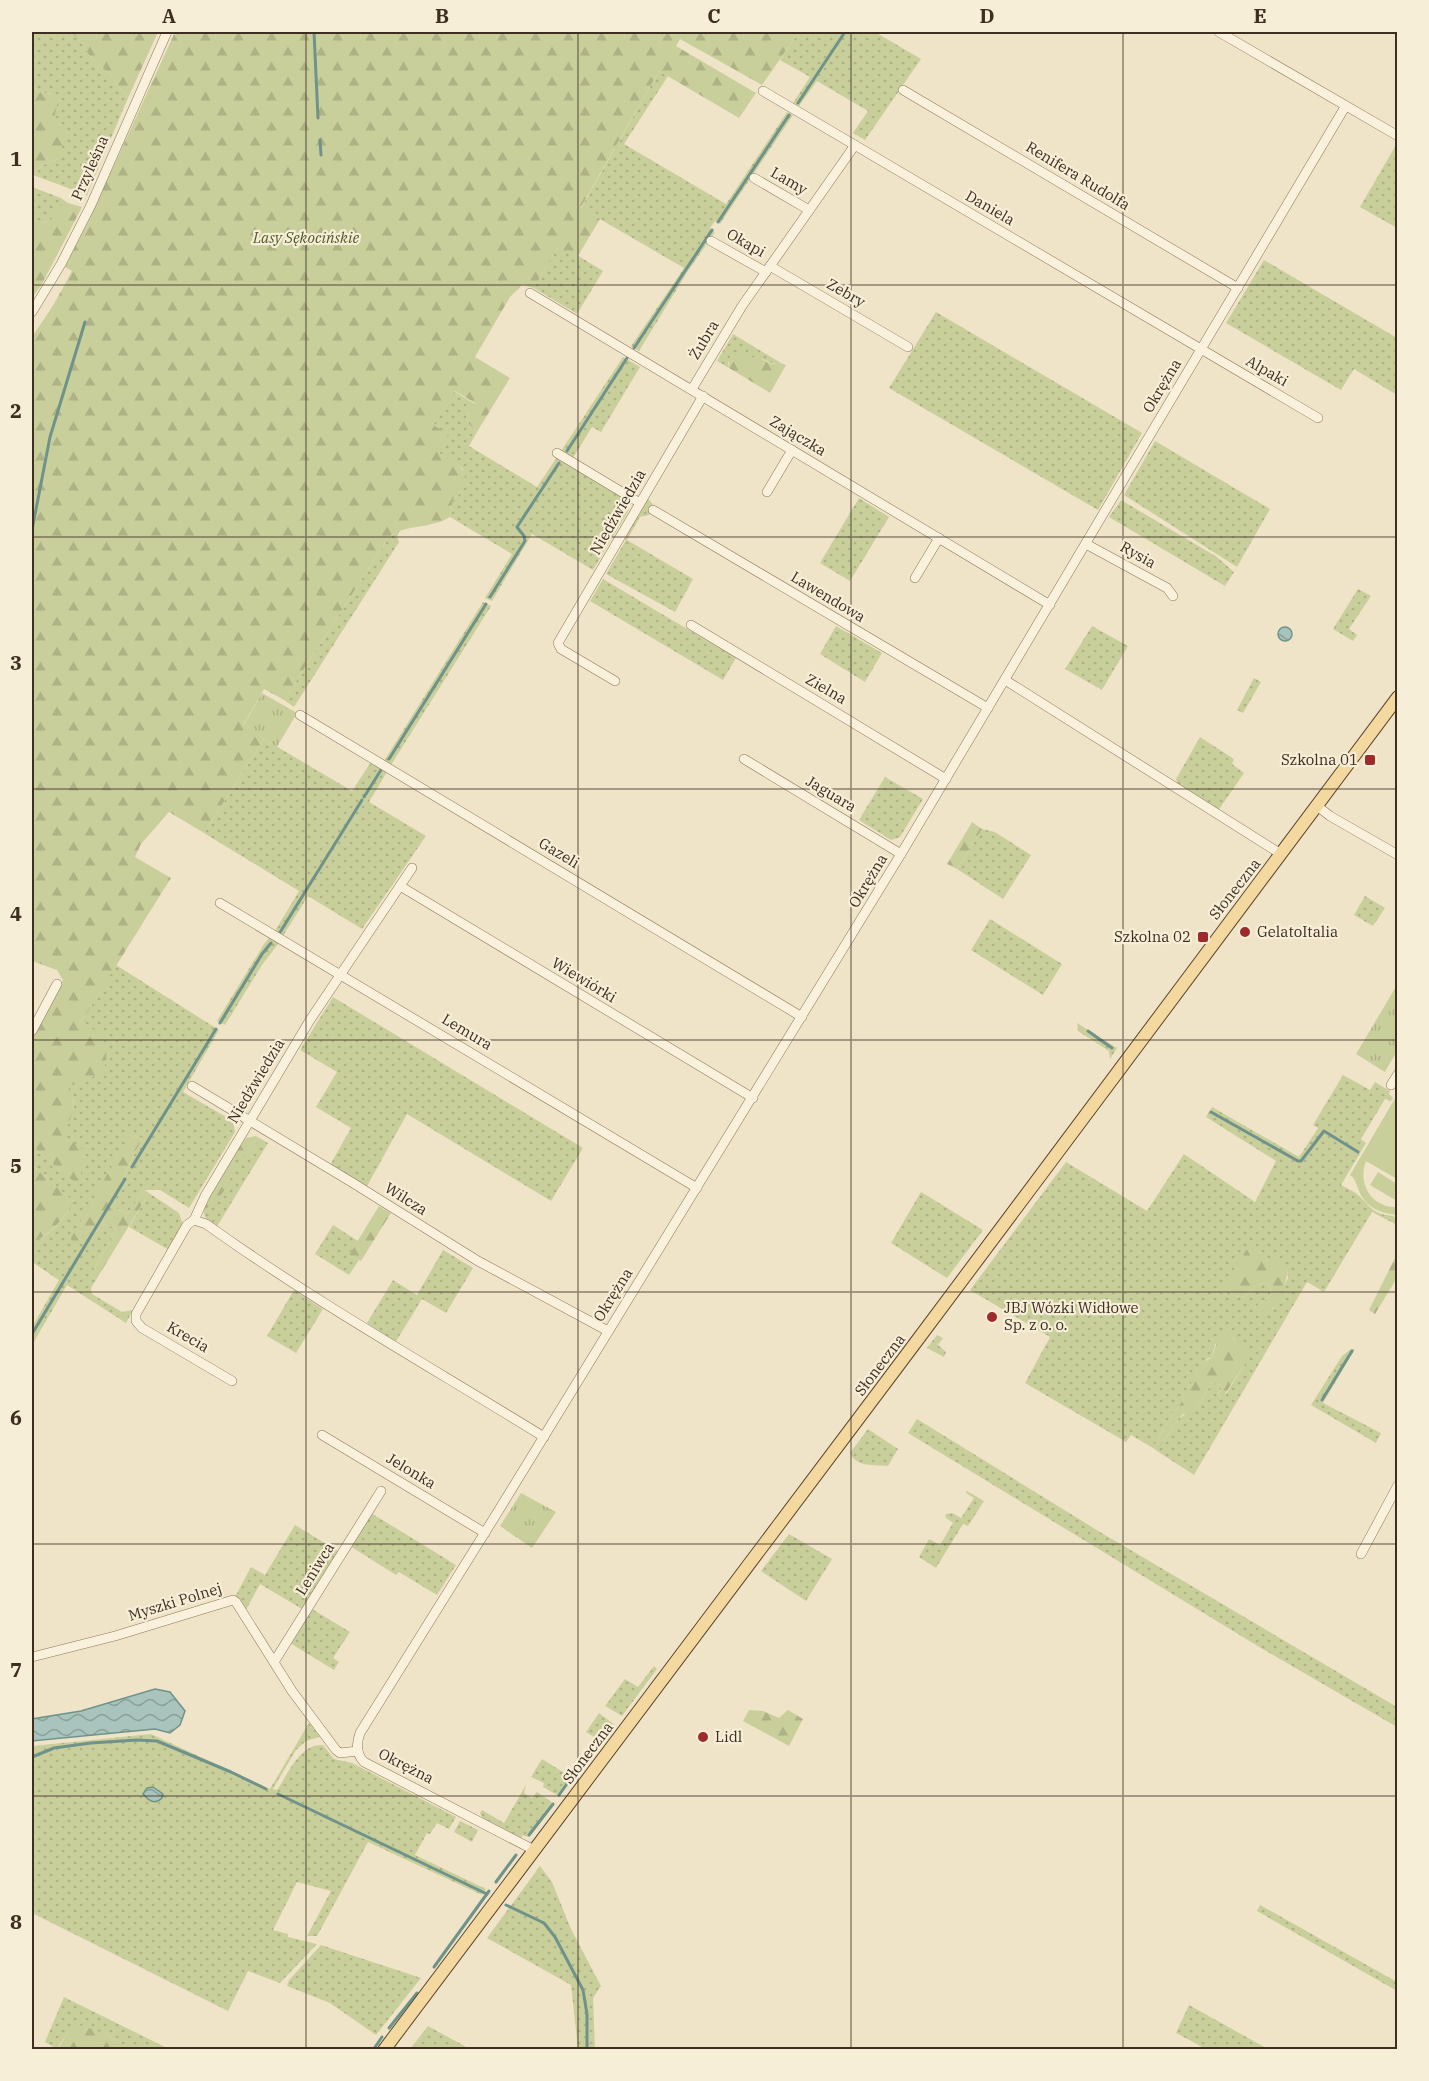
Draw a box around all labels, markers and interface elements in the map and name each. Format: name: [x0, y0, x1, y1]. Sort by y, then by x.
text: A: [162, 2, 176, 29]
text: B: [435, 2, 449, 29]
text: C: [707, 2, 721, 29]
text: D: [979, 2, 995, 29]
text: E: [1253, 2, 1267, 29]
street label: Przyleśna: [67, 132, 112, 203]
street label: Renifera Rudolfa: [1023, 137, 1134, 214]
text: 1: [10, 145, 22, 172]
street label: Lamy: [768, 163, 811, 199]
street label: Daniela: [962, 186, 1018, 229]
street label: Okapi: [723, 224, 769, 261]
park label: Lasy Sękocińskie: [252, 228, 359, 247]
street label: Zebry: [823, 274, 869, 311]
street label: Żubra: [684, 317, 723, 363]
street label: Alpaki: [1243, 351, 1292, 390]
street label: Okrężna: [1138, 355, 1185, 416]
text: 2: [10, 397, 22, 424]
street label: Zajączka: [766, 411, 830, 460]
street label: Niedźwiedzia: [585, 466, 650, 558]
street label: Rysia: [1117, 537, 1160, 572]
street label: Lawendowa: [788, 567, 869, 626]
text: 3: [10, 649, 22, 676]
street label: Zielna: [802, 669, 850, 708]
place label: Szkolna 01: [1281, 750, 1358, 769]
marker: Szkolna 01: [1363, 753, 1377, 767]
street label: Jaguara: [803, 771, 860, 816]
street label: Gazeli: [536, 833, 583, 872]
street label: Okrężna: [844, 850, 891, 911]
street label: Słoneczna: [1205, 854, 1264, 923]
text: 4: [10, 900, 22, 927]
place label: GelatoItalia: [1257, 922, 1338, 941]
marker: GelatoItalia: [1238, 925, 1252, 939]
place label: Szkolna 02: [1114, 927, 1191, 946]
marker: Szkolna 02: [1196, 930, 1210, 944]
street label: Wiewiórki: [548, 953, 620, 1006]
street label: Lemura: [439, 1009, 496, 1054]
street label: Niedźwiedzia: [223, 1035, 288, 1127]
text: 5: [10, 1152, 22, 1179]
street label: Wilcza: [381, 1178, 431, 1219]
street label: Okrężna: [589, 1264, 636, 1325]
place label: JBJ Wózki Widłowe Sp. z o. o.: [1004, 1298, 1139, 1334]
marker: JBJ Wózki Widłowe Sp. z o. o.: [985, 1310, 999, 1324]
street label: Krecia: [164, 1317, 213, 1356]
street label: Słoneczna: [850, 1330, 909, 1399]
text: 6: [10, 1404, 22, 1431]
street label: Jelonka: [383, 1448, 439, 1493]
street label: Leniwca: [291, 1539, 338, 1599]
street label: Myszki Polnej: [126, 1578, 224, 1625]
text: 7: [10, 1656, 22, 1683]
street label: Słoneczna: [558, 1718, 617, 1787]
place label: Lidl: [715, 1727, 742, 1746]
marker: Lidl: [696, 1730, 710, 1744]
street label: Okrężna: [375, 1744, 437, 1788]
text: 8: [10, 1908, 22, 1935]

